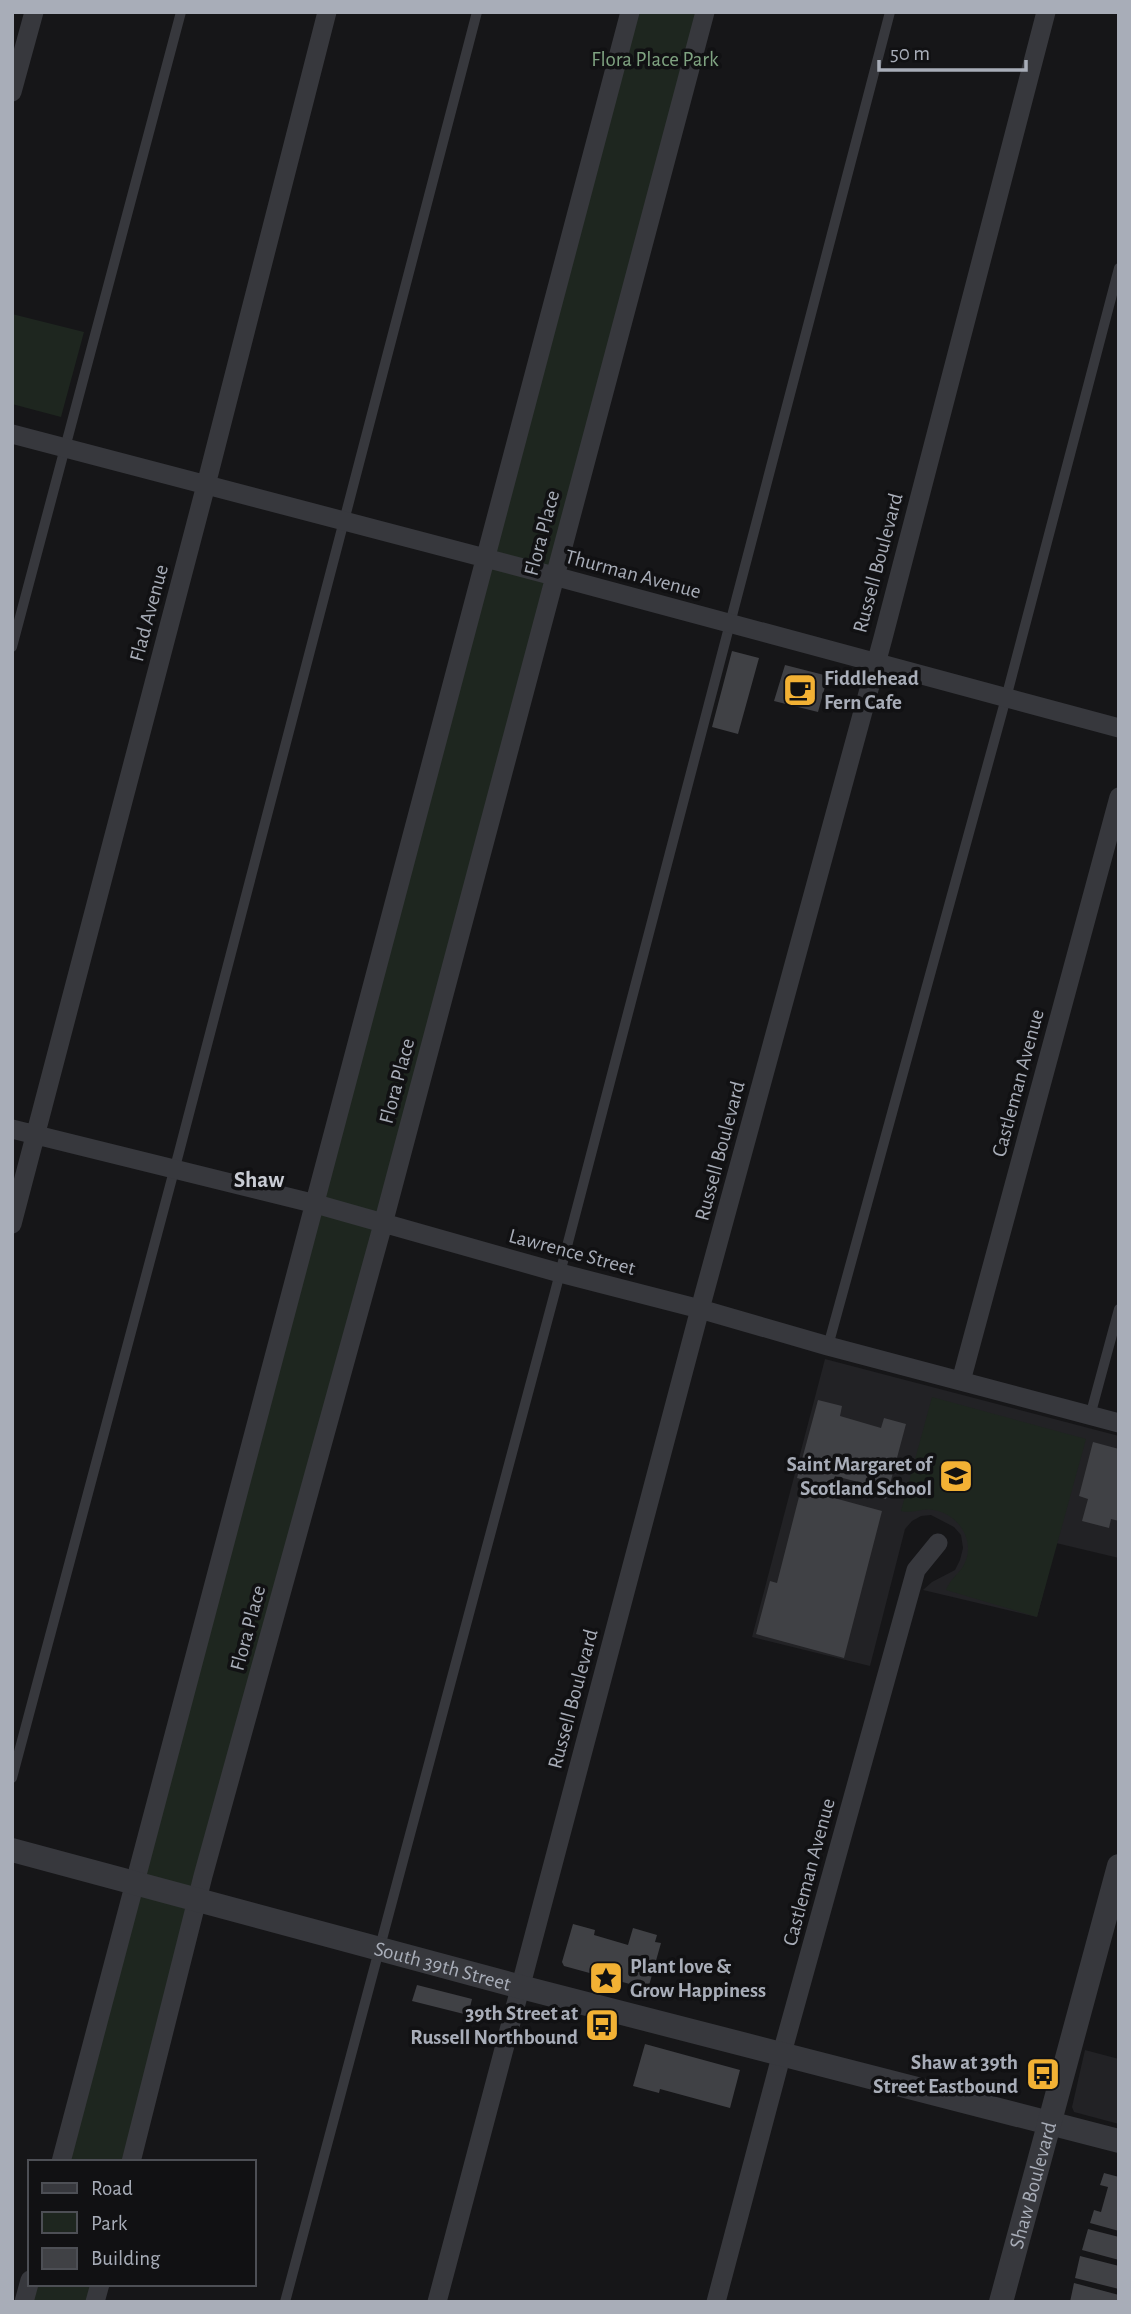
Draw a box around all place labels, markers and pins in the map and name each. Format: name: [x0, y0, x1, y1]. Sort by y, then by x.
place label: Fiddlehead Fern Cafe: [824, 668, 919, 713]
cafe icon: Fiddlehead Fern Cafe: [781, 671, 819, 709]
place label: Saint Margaret of Scotland School: [787, 1454, 934, 1499]
school or university icon: Saint Margaret of Scotland School: [937, 1457, 975, 1495]
place label: Plant love & Grow Happiness: [630, 1956, 766, 2001]
place icon: Plant love & Grow Happiness: [587, 1959, 625, 1997]
place label: 39th Street at Russell Northbound: [410, 2003, 578, 2048]
bus stop icon: 39th Street at Russell Northbound: [583, 2006, 621, 2044]
place label: Shaw at 39th Street Eastbound: [873, 2052, 1018, 2097]
bus stop icon: Shaw at 39th Street Eastbound: [1024, 2055, 1062, 2093]

